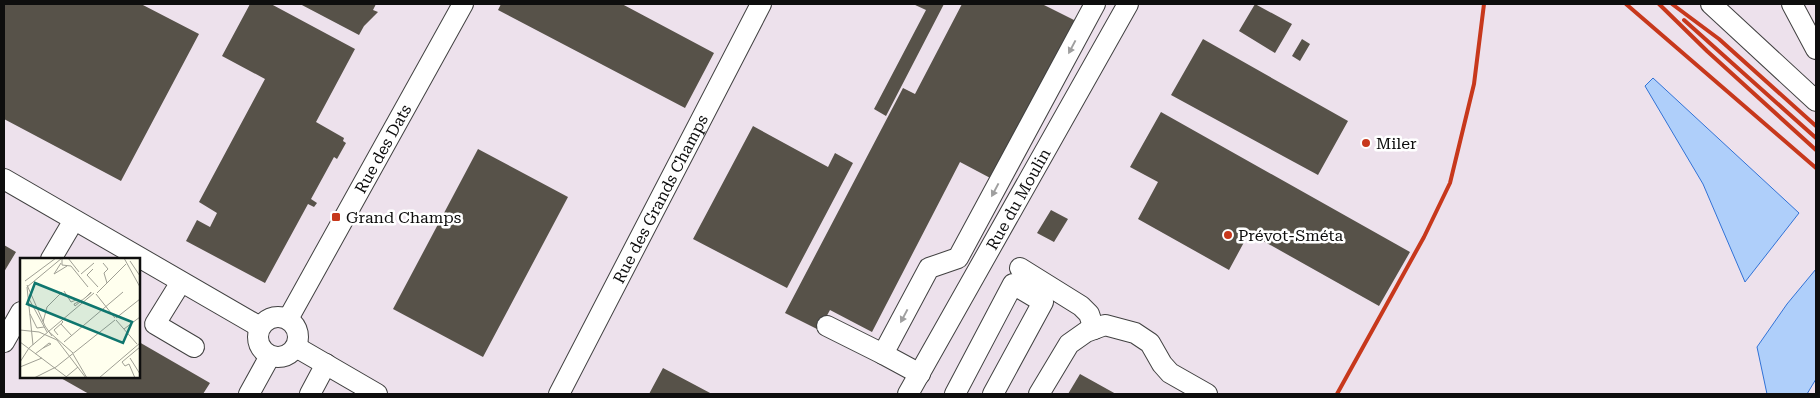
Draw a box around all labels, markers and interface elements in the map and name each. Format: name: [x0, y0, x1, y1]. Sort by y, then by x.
one-way arrow: [1068, 39, 1076, 54]
street label: Rue des Dats: [350, 100, 415, 196]
street label: Rue des Grands Champs: [609, 111, 712, 286]
place label: Miler: [1376, 134, 1417, 153]
marker: Miler: [1360, 137, 1372, 149]
street label: Rue du Moulin: [982, 145, 1054, 253]
one-way arrow: [991, 182, 999, 197]
place label: Grand Champs: [346, 208, 462, 227]
marker: Grand Champs: [330, 211, 342, 223]
place label: Prévot-Sméta: [1238, 226, 1343, 245]
marker: Prévot-Sméta: [1222, 229, 1234, 241]
inset map: [20, 258, 140, 378]
one-way arrow: [899, 309, 908, 322]

